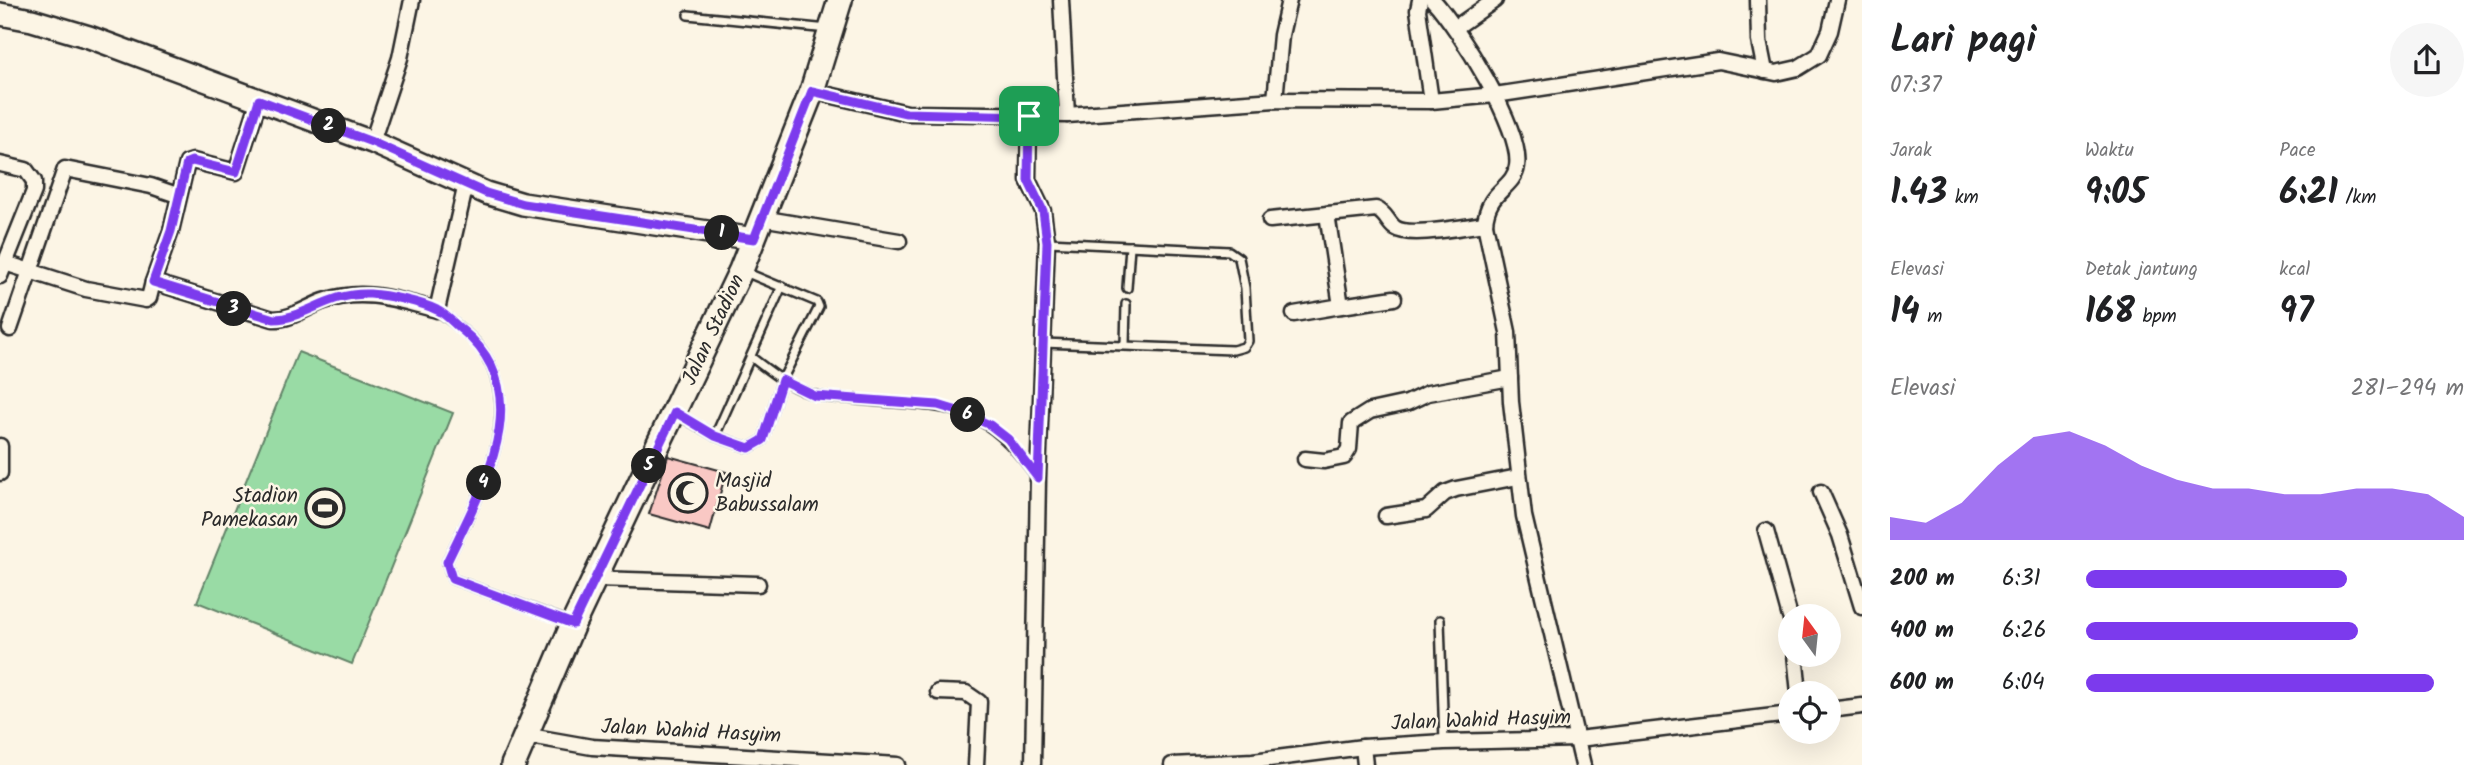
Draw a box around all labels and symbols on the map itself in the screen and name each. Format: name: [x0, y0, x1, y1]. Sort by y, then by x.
pin: [999, 86, 1059, 146]
pin: 2: [312, 108, 346, 144]
pin: 1: [704, 216, 740, 250]
street label: Jalan Stadion: [674, 269, 754, 391]
pin: 3: [216, 292, 252, 326]
pin: 6: [950, 398, 986, 432]
pin: 5: [632, 448, 666, 484]
place label: Masjid Babussalam: [715, 465, 819, 522]
pin: 4: [466, 466, 502, 500]
mosque icon: Masjid Babussalam: [667, 472, 709, 514]
place label: Stadion Pamekasan: [201, 480, 298, 537]
sports icon: Stadion Pamekasan: [304, 487, 346, 529]
north arrow: [1778, 604, 1841, 667]
street label: Jalan Wahid Hasyim: [1390, 701, 1572, 741]
street label: Jalan Wahid Hasyim: [600, 711, 782, 753]

